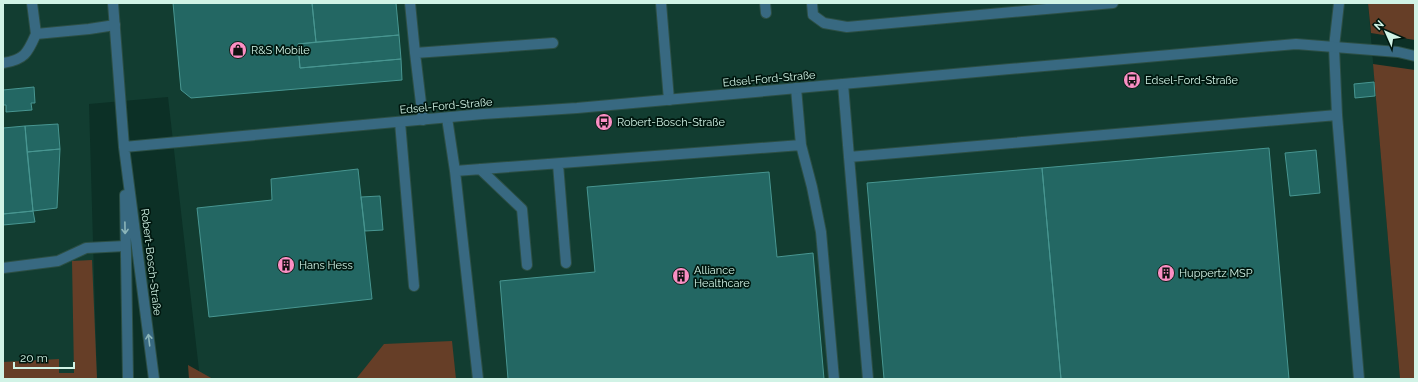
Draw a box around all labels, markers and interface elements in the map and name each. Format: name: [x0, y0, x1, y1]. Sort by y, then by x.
north arrow: [1366, 12, 1406, 52]
text: N: [1372, 18, 1387, 33]
shop icon: R&S Mobile: [228, 40, 248, 60]
place label: R&S Mobile: [251, 44, 310, 57]
street label: Edsel-Ford-Straße: [722, 68, 816, 90]
bus stop icon: Edsel-Ford-Straße: [1122, 70, 1142, 90]
place label: Edsel-Ford-Straße: [1145, 74, 1239, 87]
street label: Edsel-Ford-Straße: [399, 95, 493, 117]
bus stop icon: Robert-Bosch-Straße: [594, 112, 614, 132]
place label: Robert-Bosch-Straße: [617, 116, 725, 129]
street label: Robert-Bosch-Straße: [138, 208, 164, 317]
one-way arrow: [121, 221, 129, 234]
building icon: Hans Hess: [276, 255, 296, 275]
place label: Hans Hess: [299, 259, 353, 272]
building icon: Huppertz MSP: [1156, 263, 1176, 283]
place label: Alliance Healthcare: [694, 264, 750, 290]
building icon: Alliance Healthcare: [671, 266, 691, 286]
place label: Huppertz MSP: [1179, 267, 1253, 280]
one-way arrow: [145, 334, 153, 347]
scale bar: [14, 344, 74, 370]
text: 20 m: [20, 351, 48, 365]

